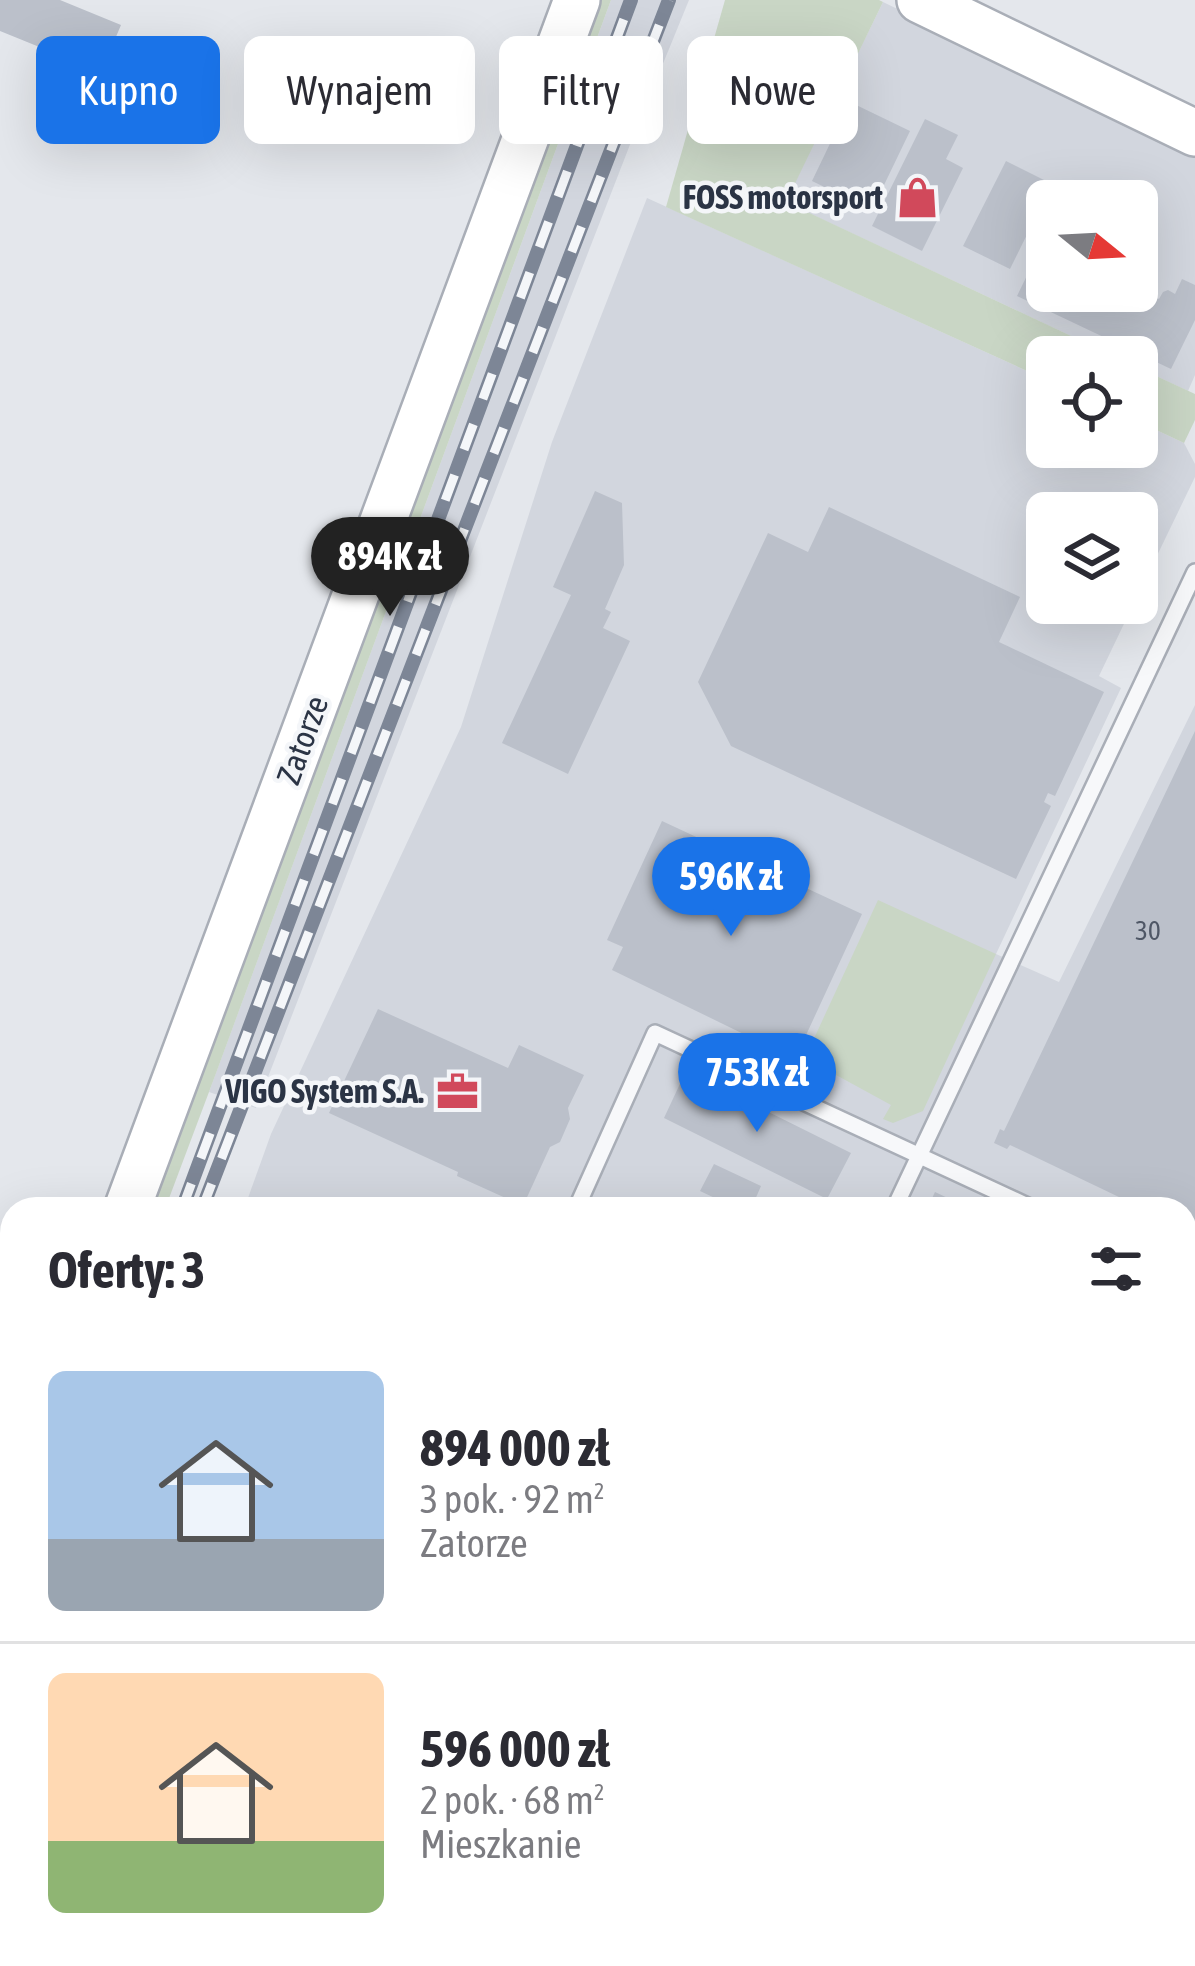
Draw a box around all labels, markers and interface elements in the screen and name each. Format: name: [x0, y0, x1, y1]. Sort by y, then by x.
chip: Kupno: [36, 36, 220, 144]
chip: Wynajem: [244, 36, 475, 144]
chip: Filtry: [499, 36, 663, 144]
chip: Nowe: [687, 36, 858, 144]
shop icon: FOSS motorsport: [894, 174, 940, 220]
place label: FOSS motorsport: [683, 178, 883, 216]
north arrow: [1026, 180, 1158, 312]
map controls: [1026, 180, 1158, 624]
button: locate: [1026, 336, 1158, 468]
button: layers: [1026, 492, 1158, 624]
pin: 894K zł: [279, 517, 501, 619]
text: 894K zł: [338, 534, 442, 578]
street label: Zatorze: [269, 691, 335, 789]
pin: 596K zł: [620, 837, 842, 939]
text: 596K zł: [679, 854, 783, 898]
house number: 30: [1135, 915, 1161, 946]
pin: 753K zł: [646, 1033, 868, 1135]
text: 753K zł: [705, 1050, 809, 1094]
office icon: VIGO System S.A.: [435, 1068, 481, 1114]
place label: VIGO System S.A.: [224, 1072, 424, 1110]
icon: filters: [1083, 1236, 1149, 1302]
text: Oferty: 3: [48, 1240, 205, 1299]
text: 894 000 zł: [420, 1418, 610, 1477]
icon: home: [144, 1419, 288, 1563]
text: 3 pok. · 92 m²: [420, 1477, 605, 1521]
text: Zatorze: [420, 1521, 528, 1565]
text: 596 000 zł: [420, 1719, 610, 1778]
icon: home: [144, 1721, 288, 1865]
text: 2 pok. · 68 m²: [420, 1778, 605, 1822]
text: Mieszkanie: [420, 1822, 582, 1866]

